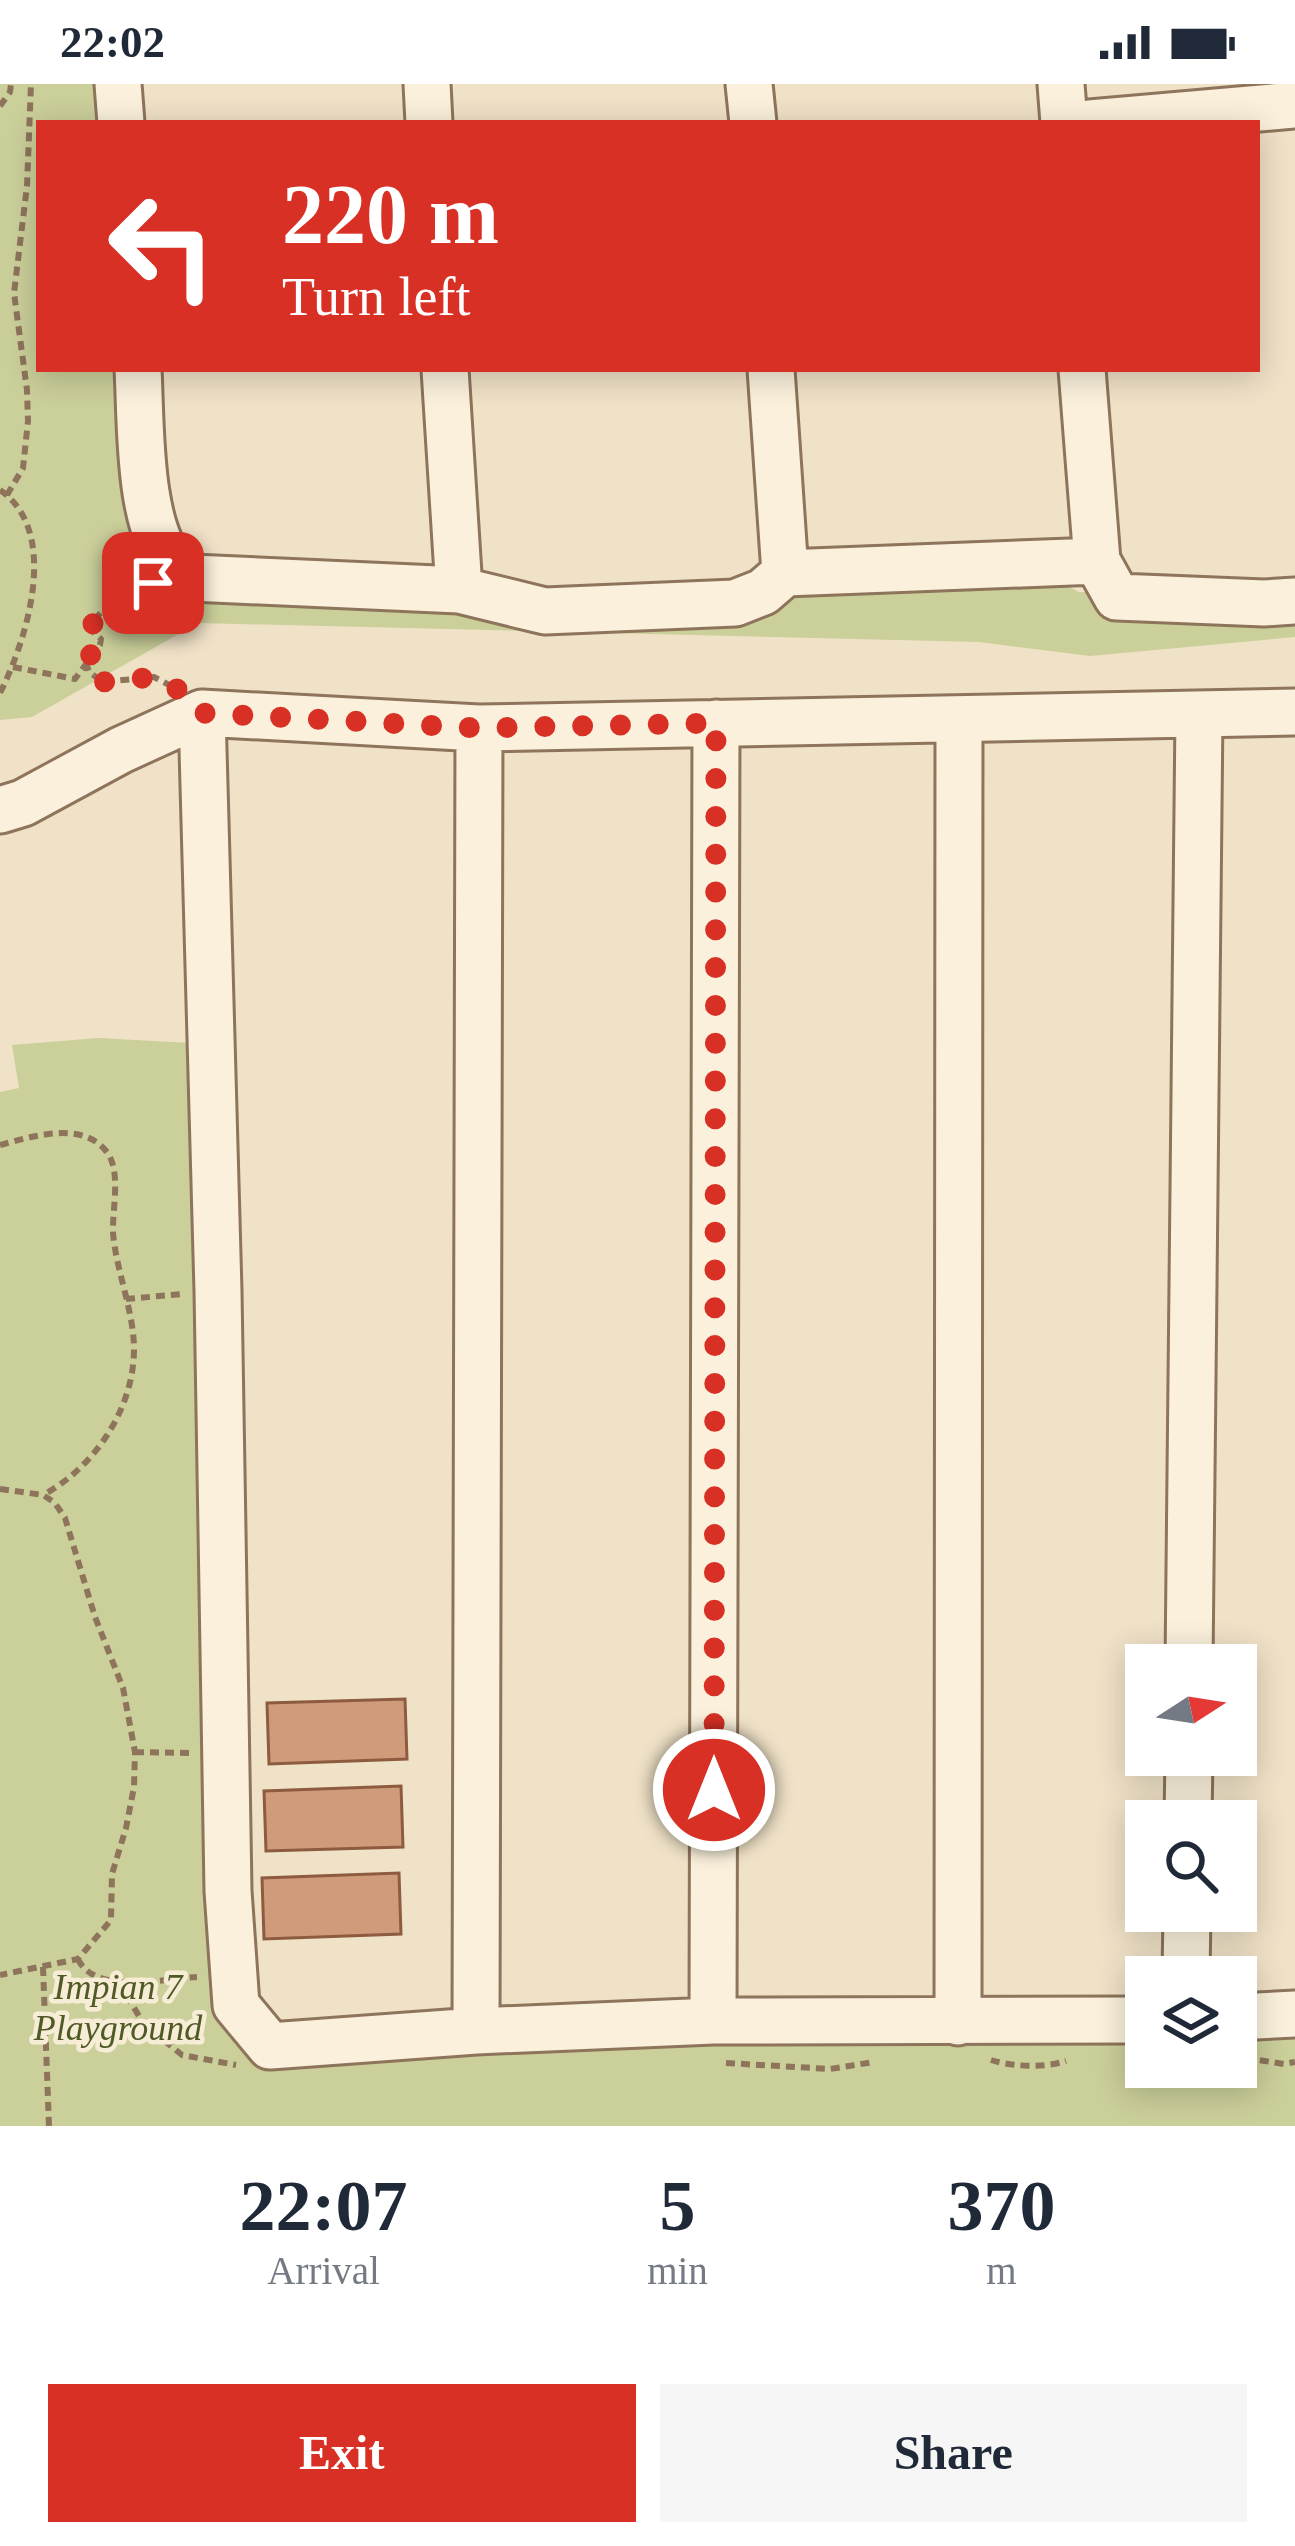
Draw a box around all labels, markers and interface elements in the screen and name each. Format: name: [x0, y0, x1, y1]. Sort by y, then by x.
text: 22:02: [60, 17, 165, 67]
icon: left: [84, 168, 240, 324]
text: 220 m: [282, 168, 499, 261]
text: Turn left: [282, 267, 471, 327]
pin: [102, 532, 204, 634]
icon: arrive: [120, 550, 186, 616]
north arrow: [1125, 1644, 1257, 1776]
map controls: [1125, 1644, 1257, 2088]
position arrow: [651, 1727, 777, 1853]
button: search: [1125, 1800, 1257, 1932]
button: layers: [1125, 1956, 1257, 2088]
park label: Impian 7 Playground: [33, 1967, 203, 2048]
text: 22:07: [240, 2166, 408, 2246]
text: 5: [659, 2166, 695, 2246]
text: 370: [947, 2166, 1055, 2246]
text: Arrival: [267, 2249, 380, 2292]
text: min: [647, 2249, 708, 2292]
text: m: [986, 2249, 1017, 2292]
button: Exit: [48, 2384, 636, 2522]
button: Share: [660, 2384, 1247, 2522]

